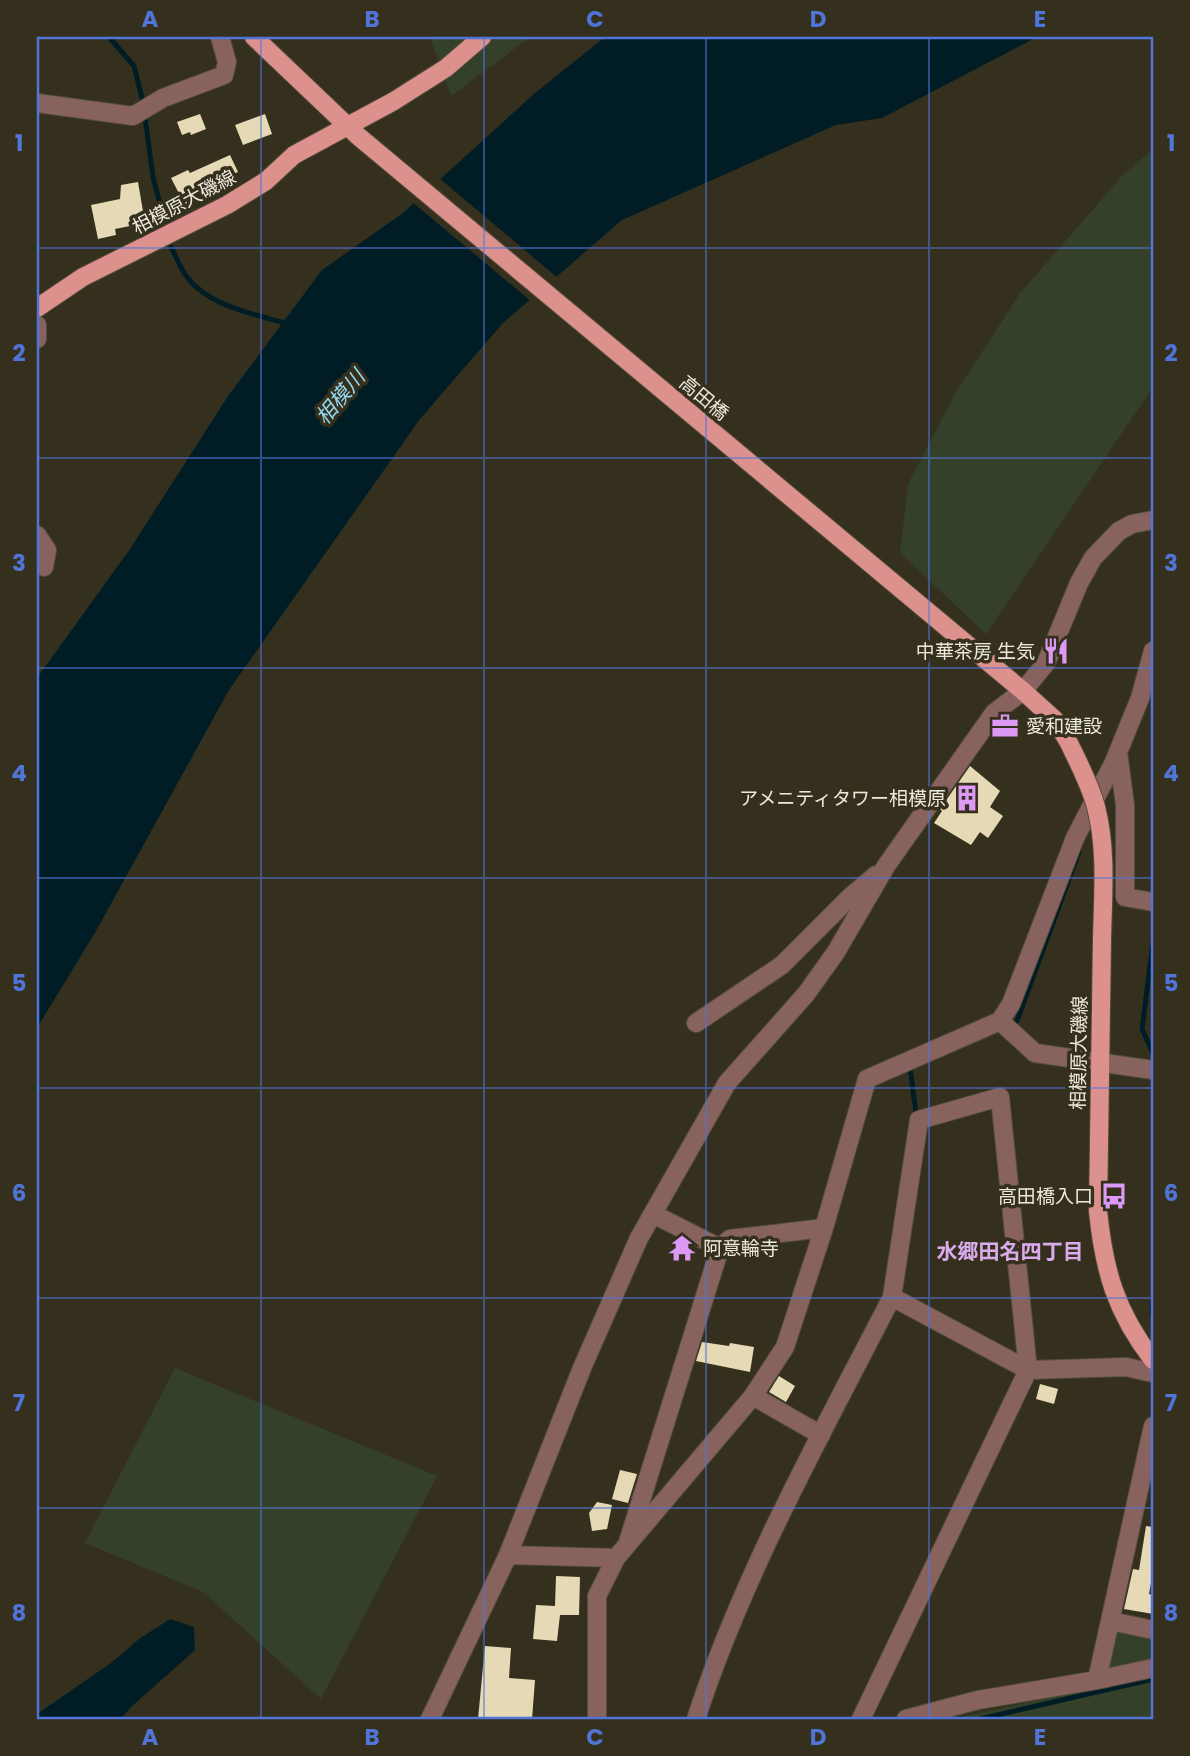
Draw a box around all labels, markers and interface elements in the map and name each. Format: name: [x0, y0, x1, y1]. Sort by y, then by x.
text: A: [142, 3, 159, 35]
text: B: [364, 3, 380, 35]
text: C: [586, 3, 604, 35]
text: D: [810, 3, 826, 35]
text: E: [1034, 3, 1046, 35]
text: 1: [15, 127, 23, 159]
text: 1: [1167, 127, 1175, 159]
street label: 相模原大磯線: [127, 163, 241, 241]
text: 2: [12, 337, 26, 369]
text: 2: [1164, 337, 1178, 369]
water label: 相模川: [309, 362, 373, 430]
street label: 高田橋: [673, 369, 735, 427]
text: 3: [12, 547, 26, 579]
text: 3: [1164, 547, 1178, 579]
restaurant icon: 中華茶房 生気: [1041, 636, 1071, 666]
place label: 中華茶房 生気: [916, 638, 1035, 665]
office icon: 愛和建設: [990, 711, 1020, 741]
place label: 愛和建設: [1026, 713, 1102, 740]
text: 4: [11, 757, 27, 789]
text: 4: [1163, 757, 1179, 789]
building icon: アメニティタワー相模原: [952, 783, 982, 813]
place label: アメニティタワー相模原: [739, 785, 946, 812]
text: 5: [12, 967, 26, 999]
text: 5: [1164, 967, 1178, 999]
street label: 相模原大磯線: [1065, 996, 1093, 1110]
text: 6: [12, 1177, 26, 1209]
text: 6: [1164, 1177, 1178, 1209]
bus stop icon: 高田橋入口: [1099, 1181, 1129, 1211]
place label: 高田橋入口: [998, 1183, 1093, 1210]
temple icon: 阿意輪寺: [667, 1233, 697, 1263]
place label: 阿意輪寺: [703, 1235, 779, 1262]
district label: 水郷田名四丁目: [937, 1237, 1084, 1266]
text: 7: [13, 1387, 25, 1419]
text: 7: [1165, 1387, 1177, 1419]
text: 8: [12, 1597, 26, 1629]
text: 8: [1164, 1597, 1178, 1629]
text: A: [142, 1721, 159, 1753]
text: B: [364, 1721, 380, 1753]
text: C: [586, 1721, 604, 1753]
text: D: [810, 1721, 826, 1753]
text: E: [1034, 1721, 1046, 1753]

